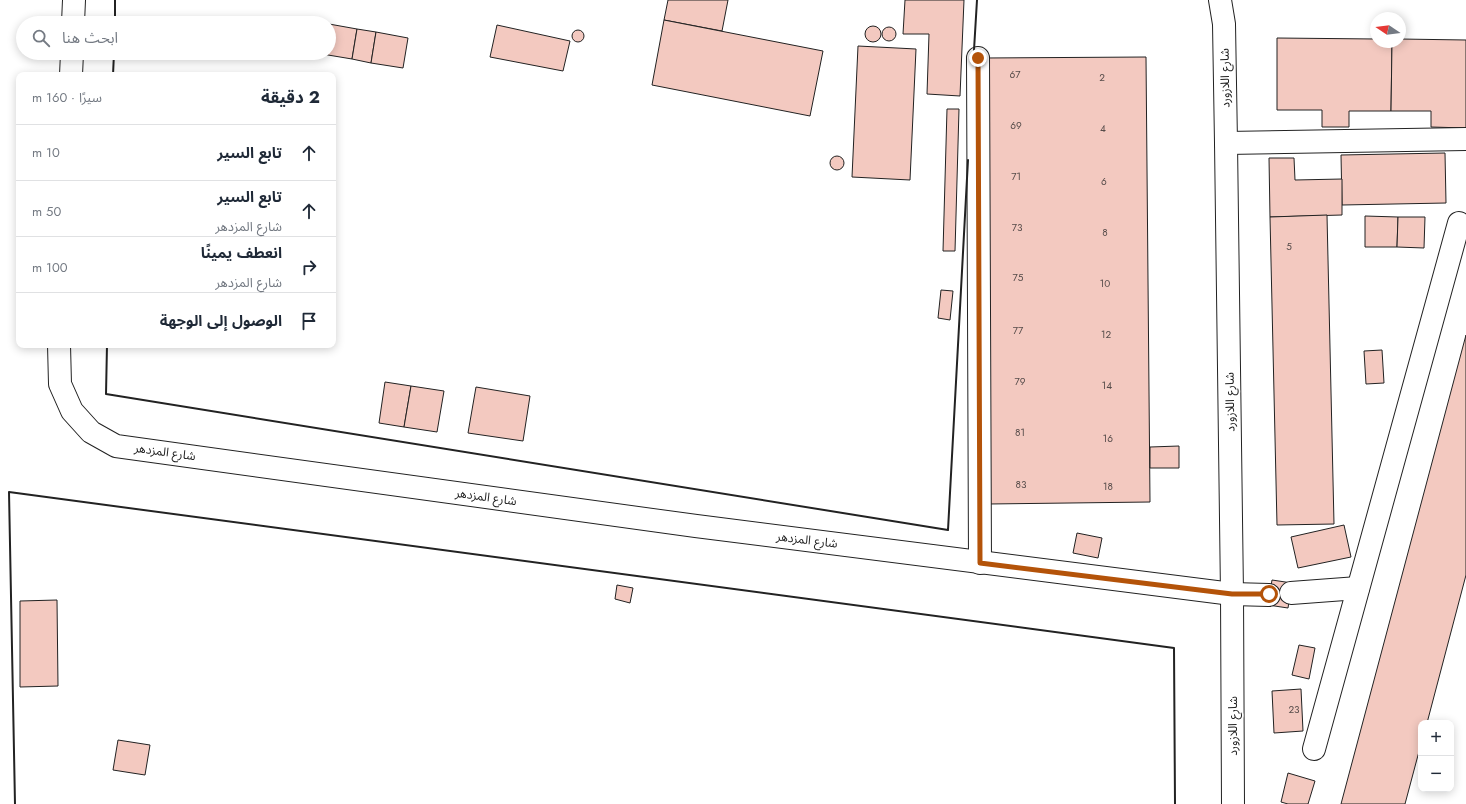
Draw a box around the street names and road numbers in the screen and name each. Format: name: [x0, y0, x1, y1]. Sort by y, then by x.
street label: شارع اللازورد: [1215, 48, 1235, 108]
street label: شارع اللازورد: [1220, 372, 1240, 432]
street label: شارع المزدهر: [132, 439, 197, 465]
street label: شارع المزدهر: [453, 484, 518, 510]
street label: شارع المزدهر: [774, 527, 839, 553]
street label: شارع اللازورد: [1224, 696, 1242, 756]

